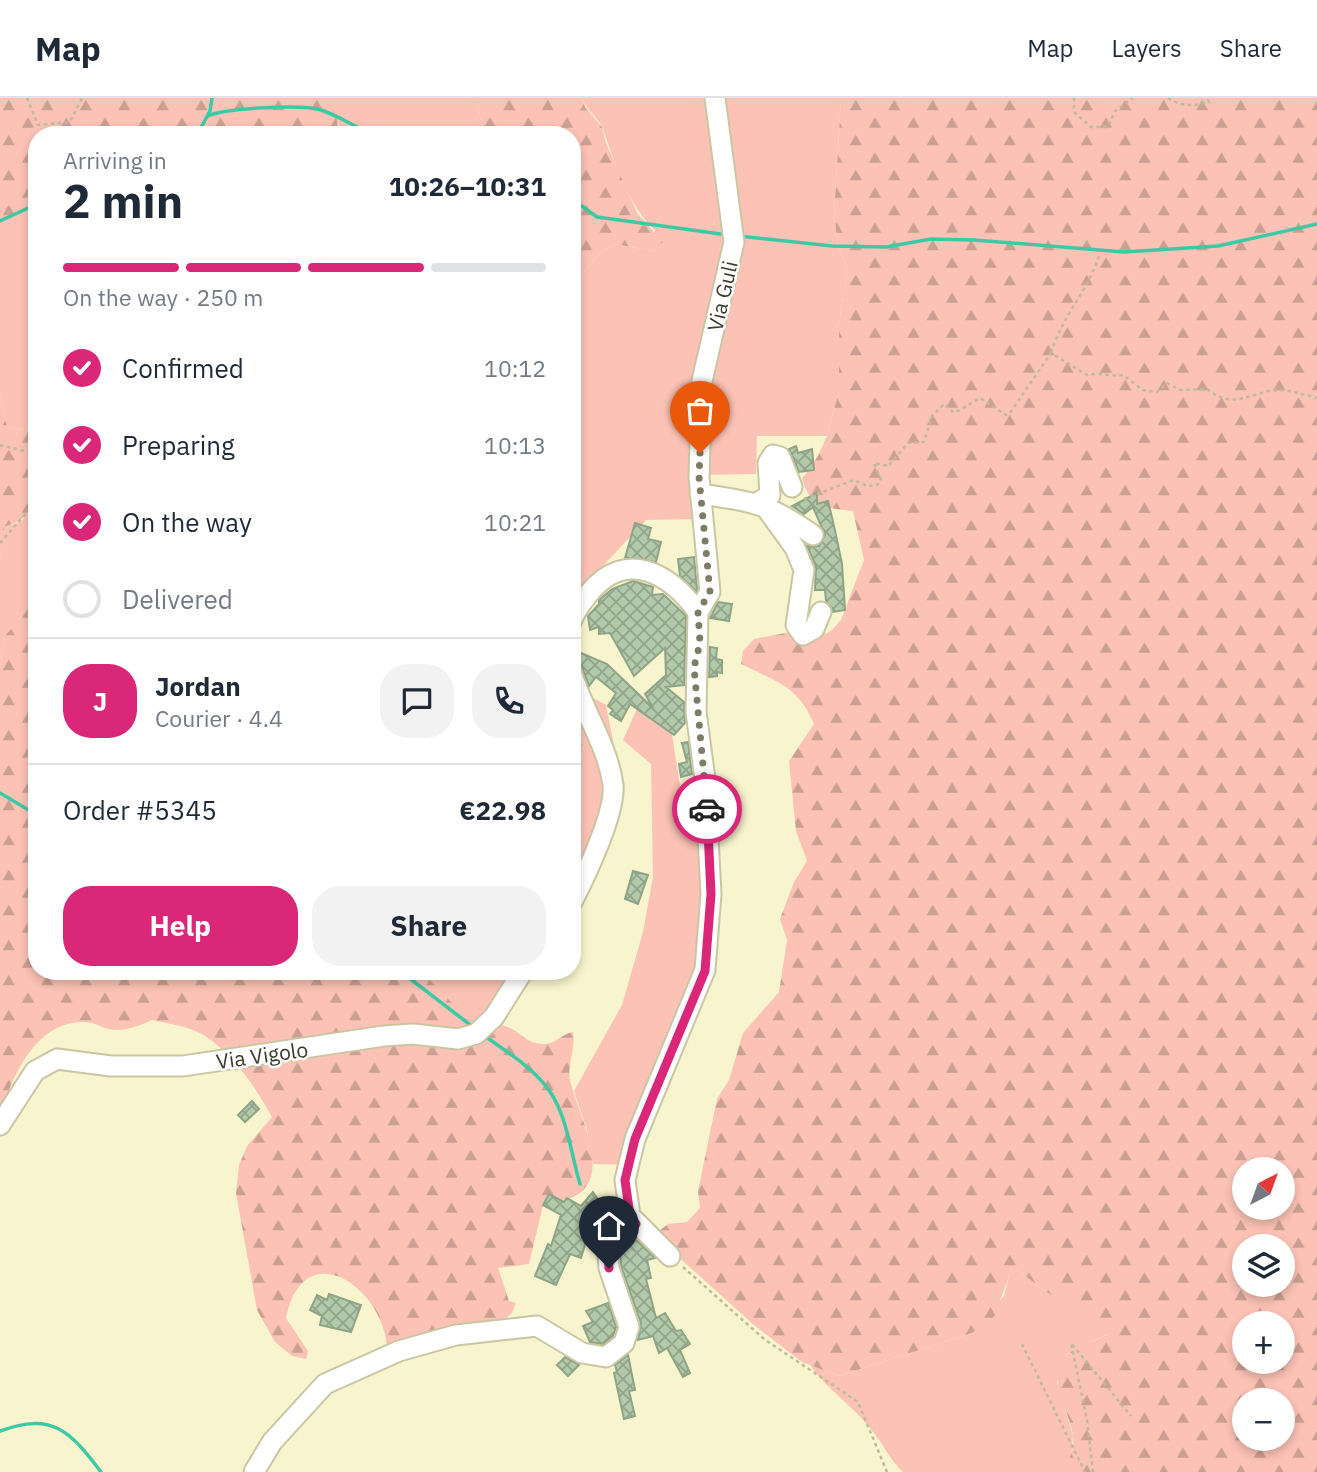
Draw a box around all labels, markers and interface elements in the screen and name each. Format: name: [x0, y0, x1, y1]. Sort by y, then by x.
text: Map: [35, 27, 101, 70]
text: Map: [1027, 32, 1074, 64]
text: Layers: [1112, 32, 1182, 64]
text: Share: [1220, 32, 1282, 64]
text: Arriving in: [63, 145, 167, 175]
text: 10:26–10:31: [389, 169, 546, 203]
text: 2 min: [63, 171, 183, 231]
street label: Via Guli: [700, 258, 744, 334]
text: On the way · 250 m: [63, 282, 263, 312]
icon: check: [63, 349, 101, 387]
text: Confirmed: [122, 351, 244, 385]
text: 10:12: [484, 353, 546, 383]
pin: [670, 381, 730, 453]
icon: bag: [681, 392, 719, 430]
icon: check: [63, 426, 101, 464]
text: Preparing: [122, 428, 235, 462]
text: 10:13: [484, 430, 546, 460]
icon: check: [63, 503, 101, 541]
text: On the way: [122, 505, 252, 539]
text: 10:21: [484, 507, 546, 537]
text: Delivered: [122, 582, 233, 616]
button: chat: [380, 664, 454, 738]
button: phone: [472, 664, 546, 738]
text: Jordan: [155, 669, 241, 703]
text: J: [93, 684, 107, 718]
text: Courier · 4.4: [155, 703, 283, 733]
courier: [672, 774, 742, 844]
icon: car: [688, 790, 726, 828]
text: Order #5345: [63, 793, 217, 827]
text: €22.98: [459, 793, 546, 827]
button: Help: [63, 886, 298, 966]
button: Share: [312, 886, 546, 966]
street label: Via Vigolo: [214, 1035, 310, 1075]
north arrow: [1232, 1157, 1295, 1220]
map controls: [1232, 1157, 1295, 1451]
pin: [579, 1196, 639, 1268]
icon: home: [590, 1207, 628, 1245]
button: layers: [1232, 1234, 1295, 1297]
button: +: [1232, 1311, 1295, 1374]
button: −: [1232, 1388, 1295, 1451]

